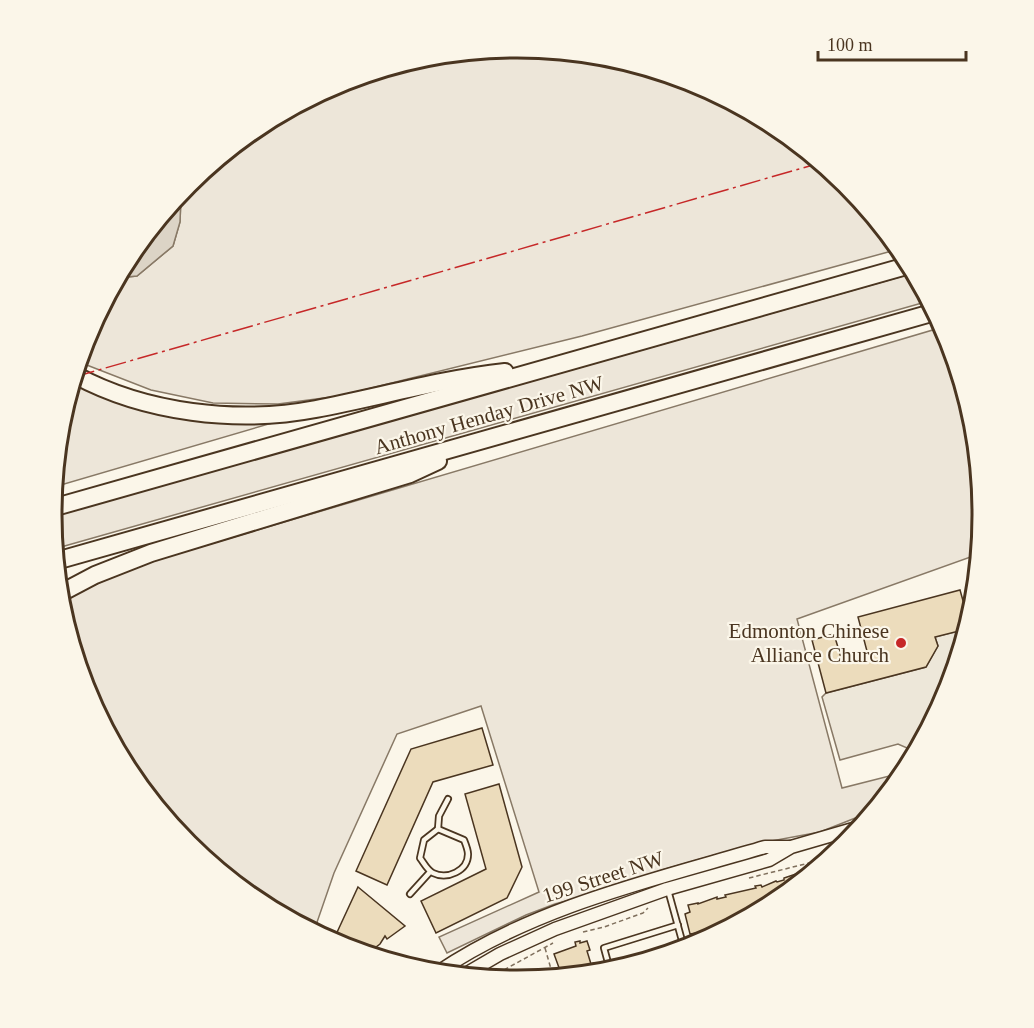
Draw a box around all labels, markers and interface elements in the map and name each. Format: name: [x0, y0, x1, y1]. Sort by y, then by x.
scale bar: [818, 24, 966, 62]
text: 100 m: [827, 35, 873, 55]
street label: Anthony Henday Drive NW: [372, 371, 607, 459]
place label: Edmonton Chinese Alliance Church: [729, 619, 889, 667]
marker: Edmonton Chinese Alliance Church: [894, 636, 908, 650]
street label: 199 Street NW: [539, 846, 667, 908]

